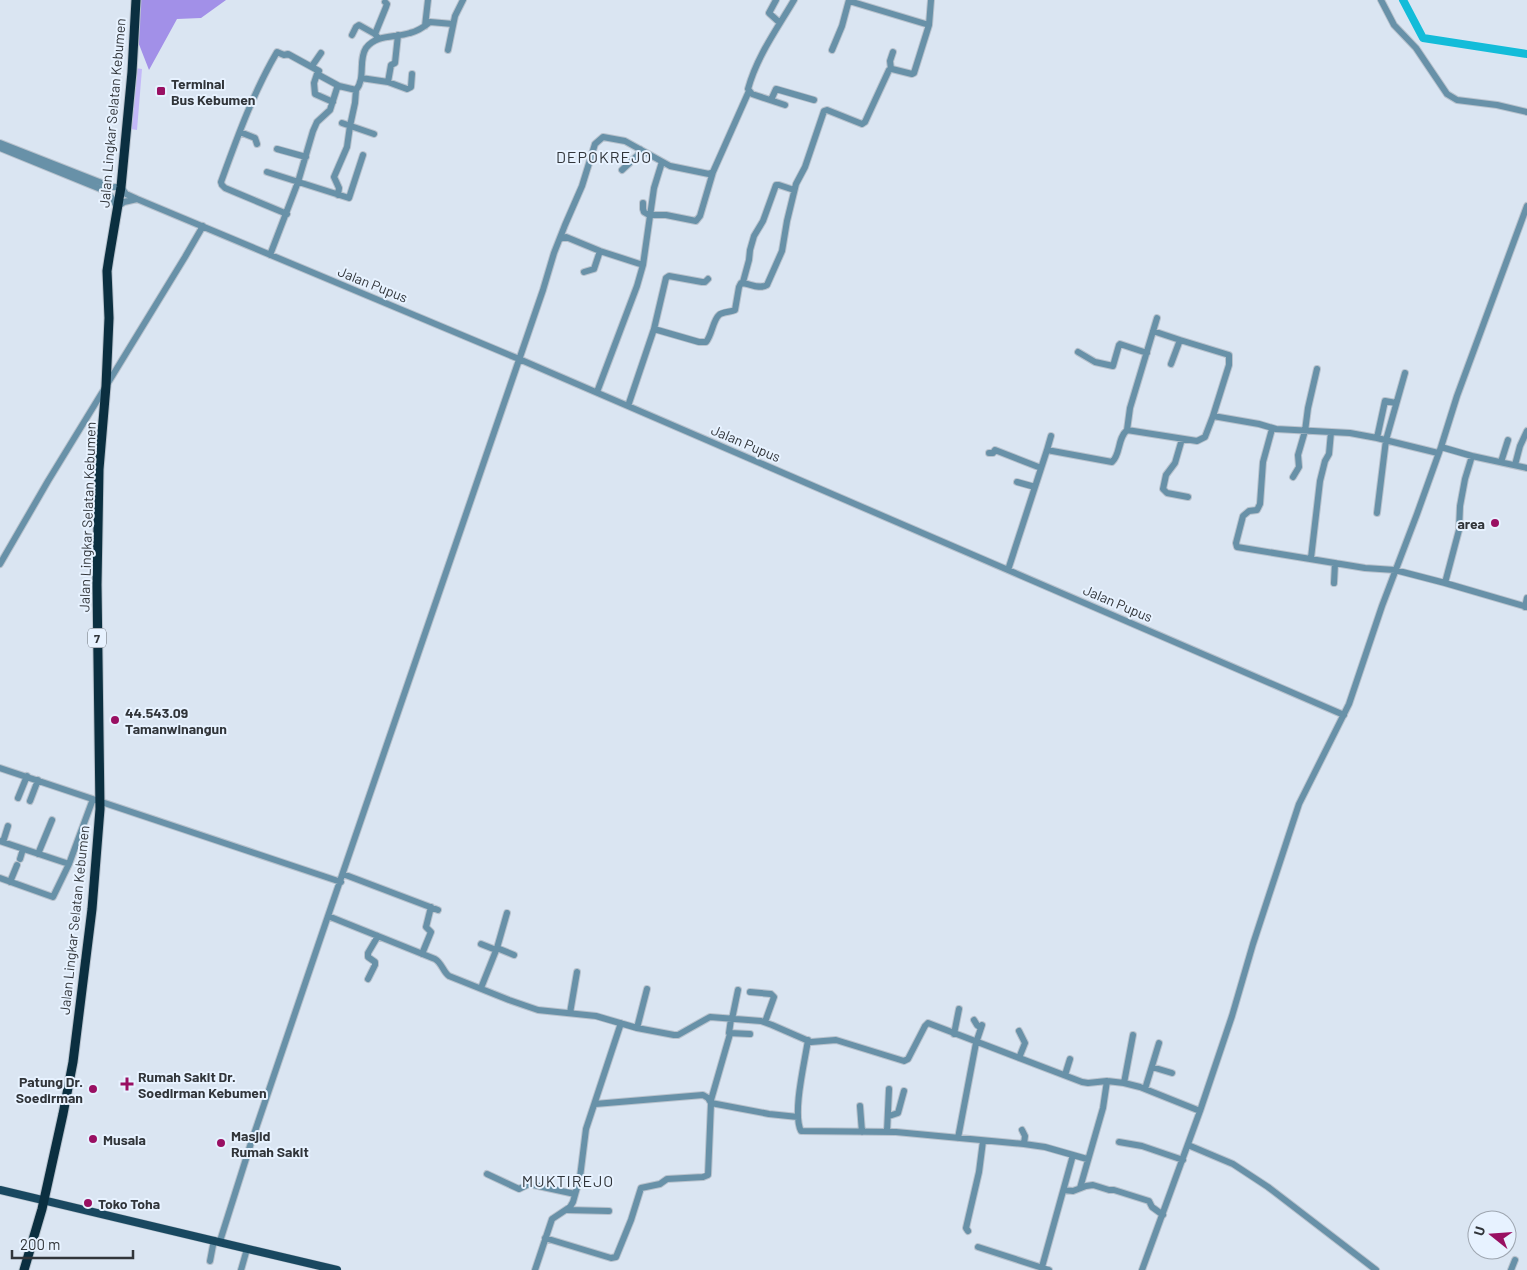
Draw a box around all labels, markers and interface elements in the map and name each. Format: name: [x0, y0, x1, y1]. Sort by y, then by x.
street label: Jalan Lingkar Selatan Kebumen: [95, 17, 129, 209]
place label: Terminal Bus Kebumen: [171, 75, 255, 108]
marker: Terminal Bus Kebumen: [155, 85, 167, 97]
district label: DEPOKREJO: [556, 147, 652, 166]
street label: Jalan Pupus: [336, 262, 411, 306]
street label: Jalan Pupus: [709, 421, 783, 465]
street label: Jalan Lingkar Selatan Kebumen: [75, 422, 99, 612]
place label: area: [1457, 515, 1485, 532]
marker: area: [1489, 517, 1501, 529]
street label: Jalan Pupus: [1081, 581, 1155, 625]
road number: 7: [88, 628, 106, 648]
place label: 44.543.09 Tamanwinangun: [125, 704, 227, 737]
marker: 44.543.09 Tamanwinangun: [109, 714, 121, 726]
street label: Jalan Lingkar Selatan Kebumen: [56, 824, 92, 1016]
place label: Rumah Sakit Dr. Soedirman Kebumen: [138, 1068, 267, 1101]
place label: Patung Dr. Soedirman: [16, 1073, 83, 1106]
marker: Rumah Sakit Dr. Soedirman Kebumen: [120, 1077, 134, 1091]
marker: Patung Dr. Soedirman: [87, 1083, 99, 1095]
place label: Masjid Rumah Sakit: [231, 1127, 309, 1160]
place label: Musala: [103, 1131, 146, 1148]
marker: Musala: [87, 1133, 99, 1145]
marker: Masjid Rumah Sakit: [215, 1137, 227, 1149]
district label: MUKTIREJO: [522, 1171, 614, 1190]
place label: Toko Toha: [98, 1195, 160, 1212]
marker: Toko Toha: [82, 1197, 94, 1209]
north arrow: [1467, 1210, 1517, 1260]
text: U: [1470, 1224, 1489, 1238]
scale bar: [12, 1228, 134, 1260]
text: 200 m: [20, 1235, 60, 1253]

